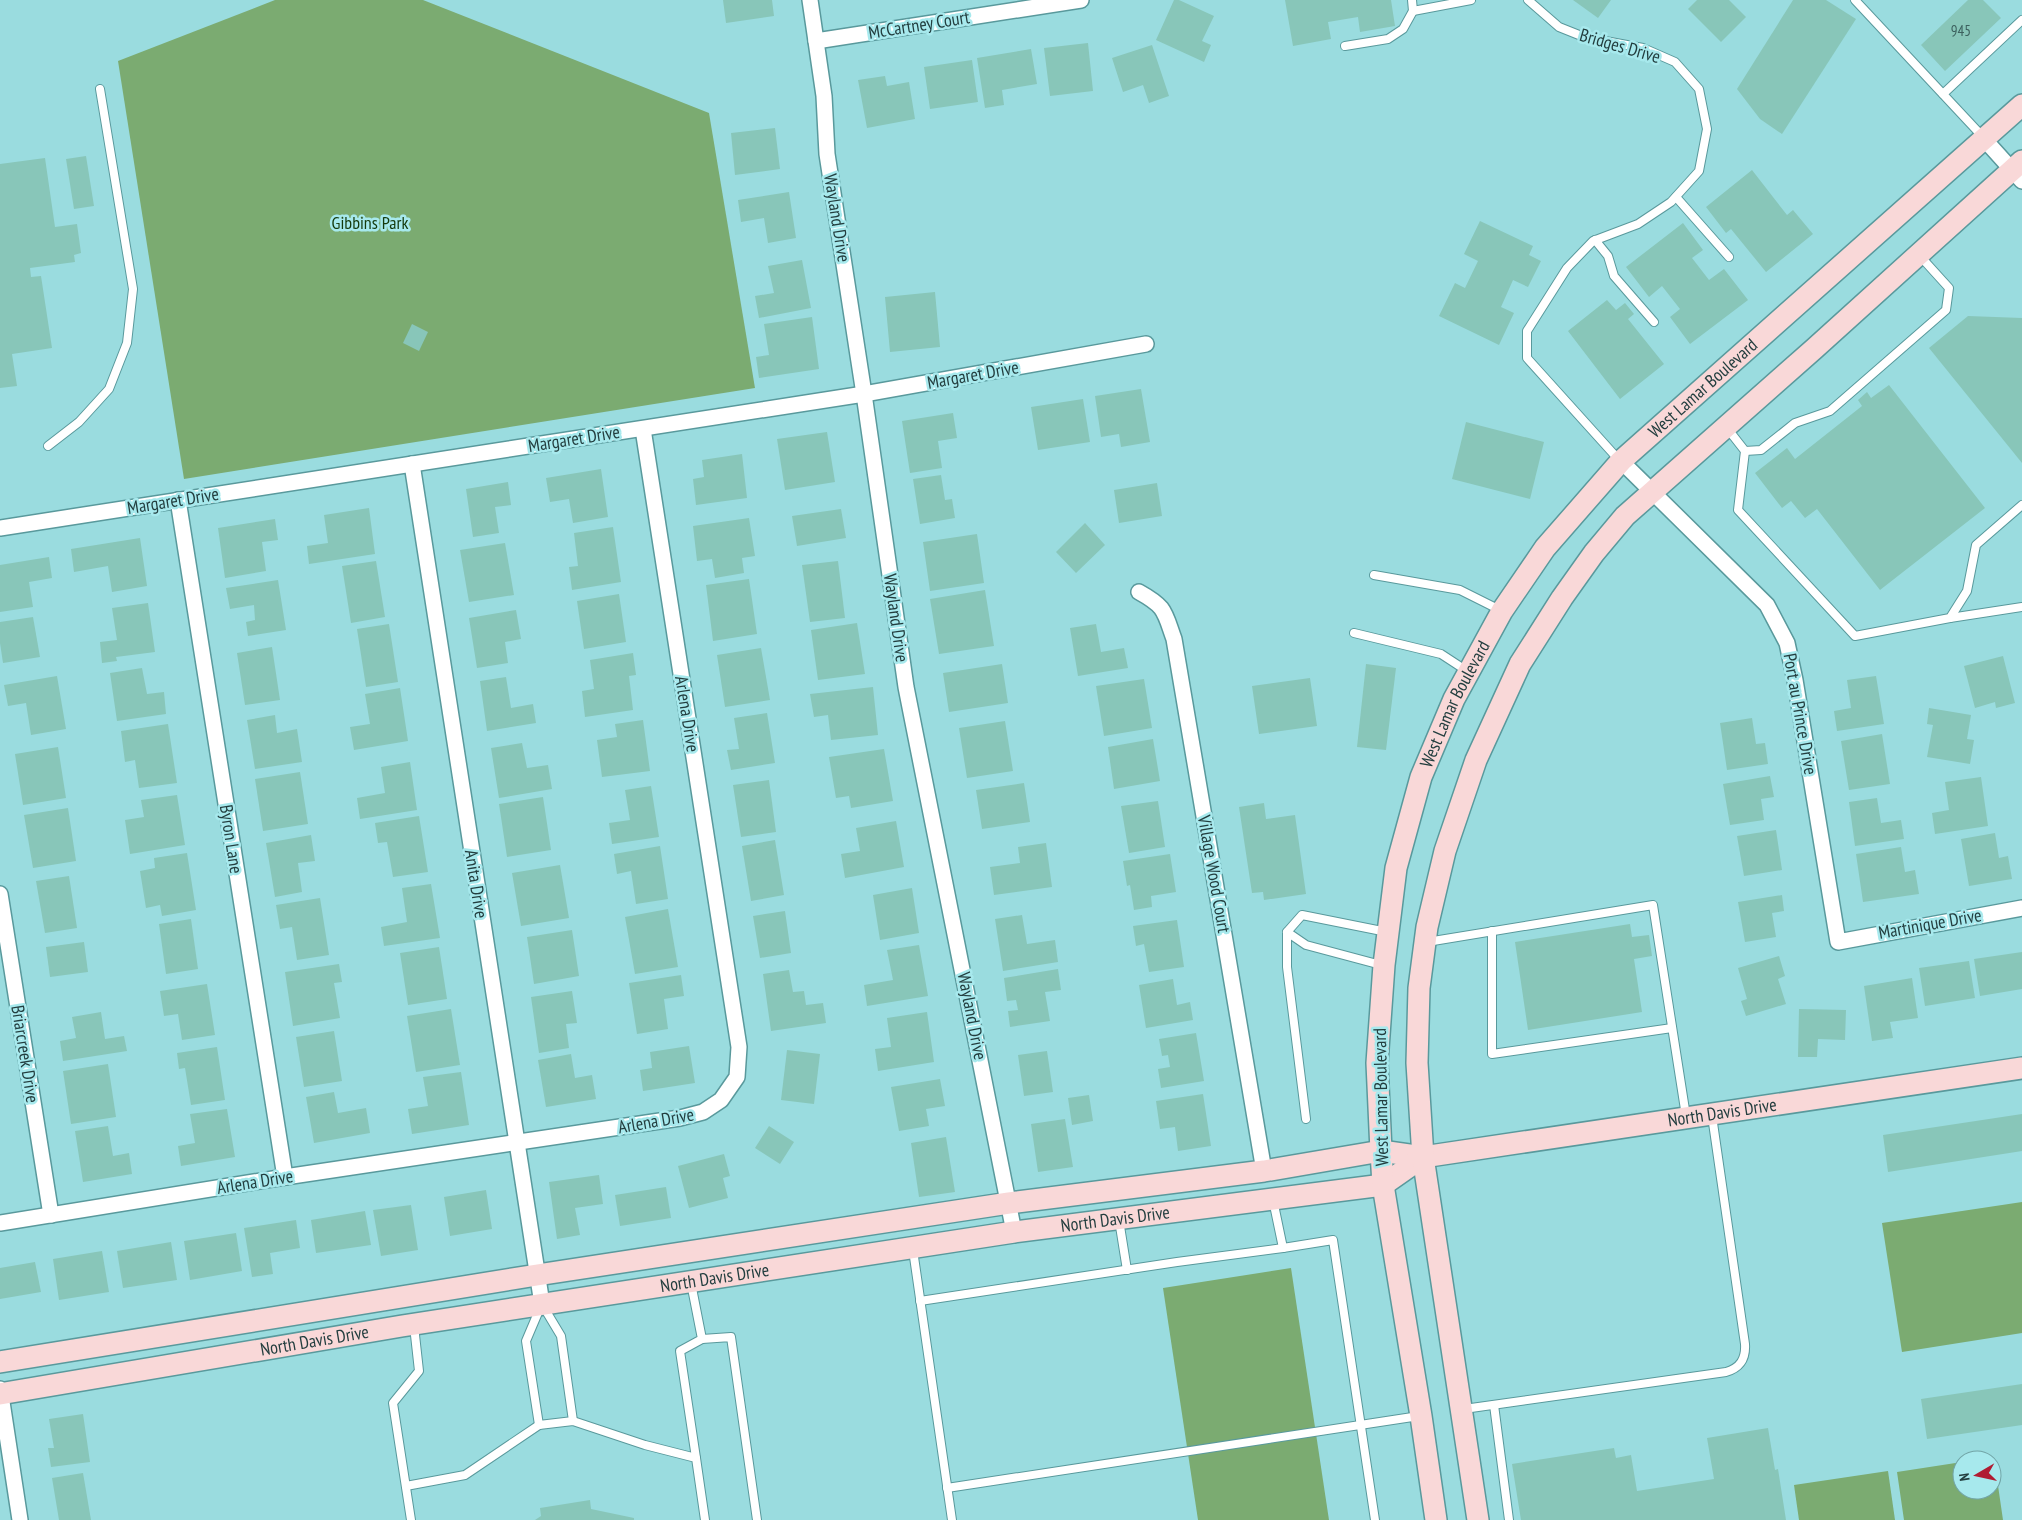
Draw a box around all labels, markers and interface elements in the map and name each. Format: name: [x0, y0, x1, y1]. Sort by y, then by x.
street label: McCartney Court: [867, 5, 971, 44]
house number: 945: [1951, 21, 1971, 40]
street label: Bridges Drive: [1577, 23, 1663, 68]
street label: Wayland Drive: [819, 172, 856, 264]
park label: Gibbins Park: [332, 211, 408, 234]
street label: West Lamar Boulevard: [1643, 333, 1762, 442]
street label: Margaret Drive: [925, 355, 1020, 394]
street label: Margaret Drive: [526, 420, 621, 457]
street label: Margaret Drive: [125, 482, 220, 519]
street label: Wayland Drive: [879, 572, 914, 664]
street label: West Lamar Boulevard: [1414, 636, 1495, 771]
street label: Port au Prince Drive: [1779, 651, 1822, 776]
street label: Arlena Drive: [670, 674, 705, 754]
street label: Byron Lane: [215, 803, 248, 875]
street label: Village Wood Court: [1193, 812, 1236, 934]
street label: Anita Drive: [460, 848, 493, 920]
street label: Martinique Drive: [1877, 903, 1983, 944]
street label: Wayland Drive: [953, 970, 992, 1062]
street label: Briarcreek Drive: [6, 1003, 45, 1104]
street label: West Lamar Boulevard: [1368, 1028, 1393, 1166]
street label: North Davis Drive: [1666, 1093, 1778, 1131]
street label: Arlena Drive: [616, 1103, 696, 1138]
street label: Arlena Drive: [215, 1164, 295, 1199]
street label: North Davis Drive: [1059, 1200, 1171, 1237]
street label: North Davis Drive: [659, 1258, 771, 1297]
street label: North Davis Drive: [258, 1320, 370, 1361]
north arrow: [1952, 1450, 2002, 1500]
text: N: [1955, 1472, 1974, 1482]

